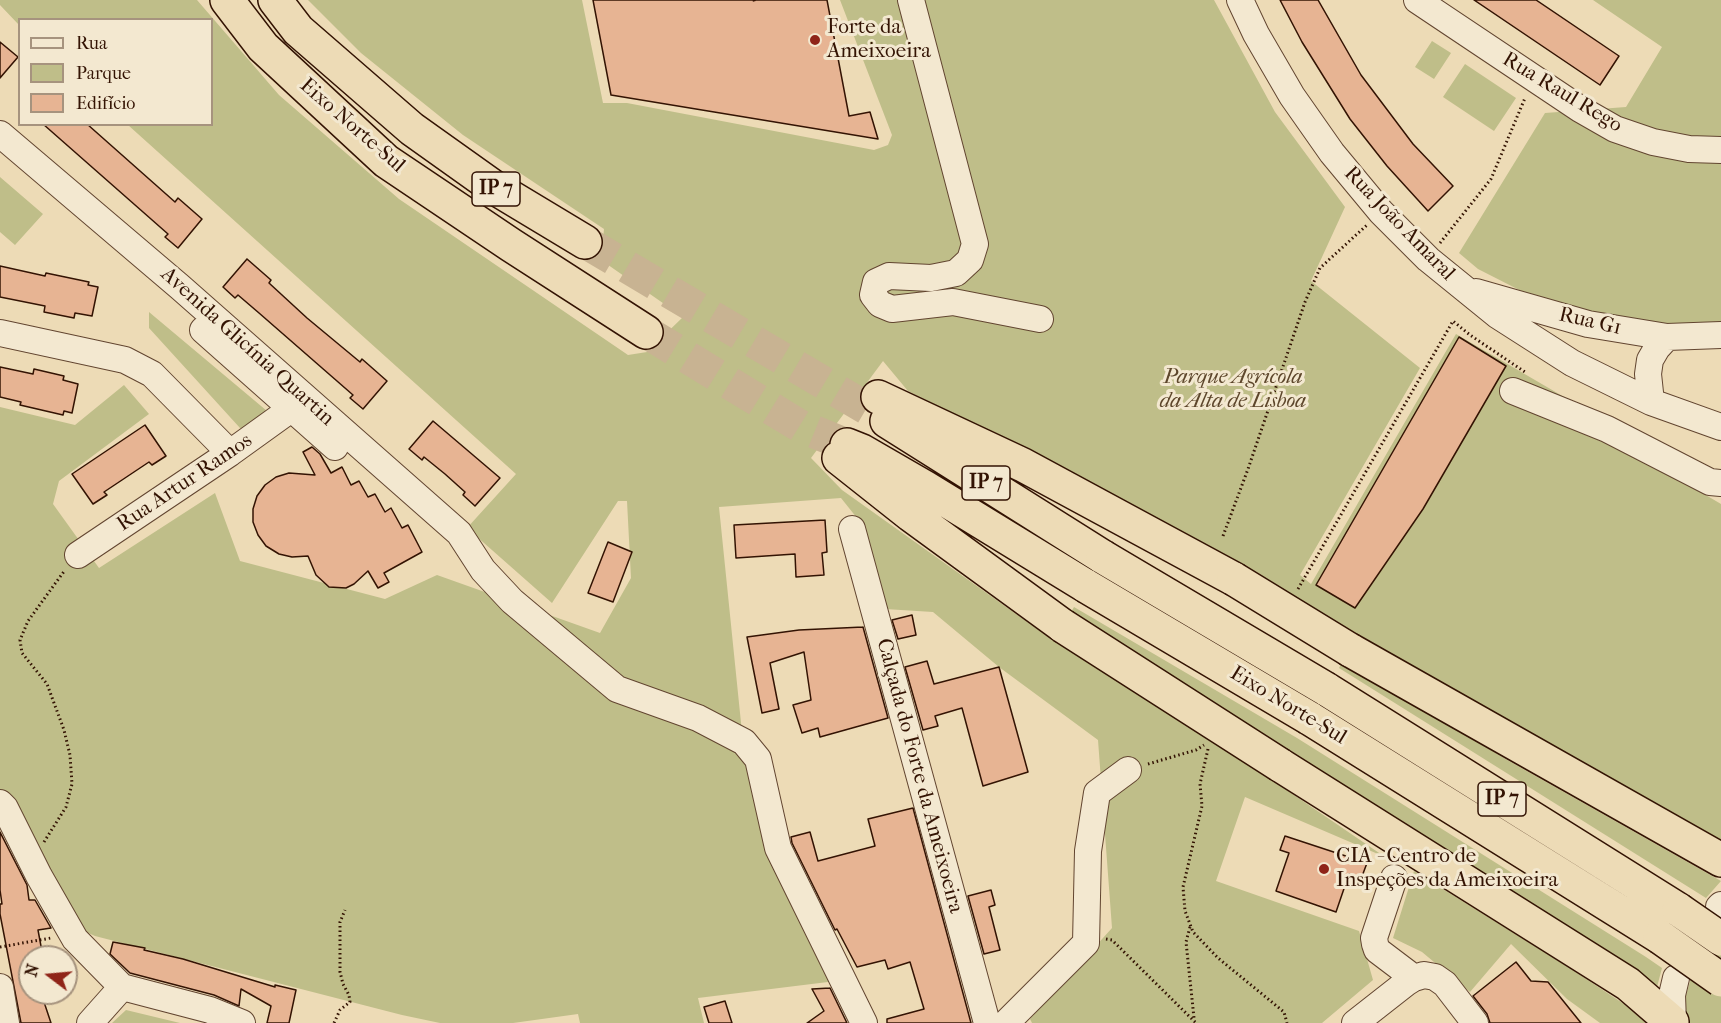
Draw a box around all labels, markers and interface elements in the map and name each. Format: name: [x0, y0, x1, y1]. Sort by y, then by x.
place label: Forte da Ameixoeira: [827, 15, 931, 65]
legend: [18, 18, 213, 126]
text: Rua: [76, 33, 107, 54]
marker: Forte da Ameixoeira: [808, 33, 822, 47]
street label: Rua Raul Rego: [1497, 47, 1627, 139]
text: Parque: [76, 63, 131, 84]
street label: Eixo Norte-Sul: [294, 73, 410, 179]
text: Edifício: [76, 93, 135, 114]
street label: Rua João Amaral: [1338, 162, 1460, 286]
road number: IP 7: [472, 172, 520, 206]
street label: Avenida Glicínia Quartin: [155, 262, 339, 432]
street label: Rua G1: [1556, 303, 1624, 341]
park label: Parque Agrícola da Alta de Lisboa: [1160, 365, 1306, 415]
street label: Rua Artur Ramos: [113, 429, 257, 537]
road number: IP 7: [962, 466, 1010, 500]
street label: Calçada do Forte da Ameixoeira: [870, 636, 968, 916]
street label: Eixo Norte-Sul: [1225, 661, 1351, 751]
road number: IP 7: [1478, 782, 1526, 816]
place label: CIA - Centro de Inspeções da Ameixoeira: [1336, 844, 1558, 894]
marker: CIA - Centro de Inspeções da Ameixoeira: [1317, 862, 1331, 876]
north arrow: [18, 945, 78, 1005]
text: N: [21, 962, 43, 979]

